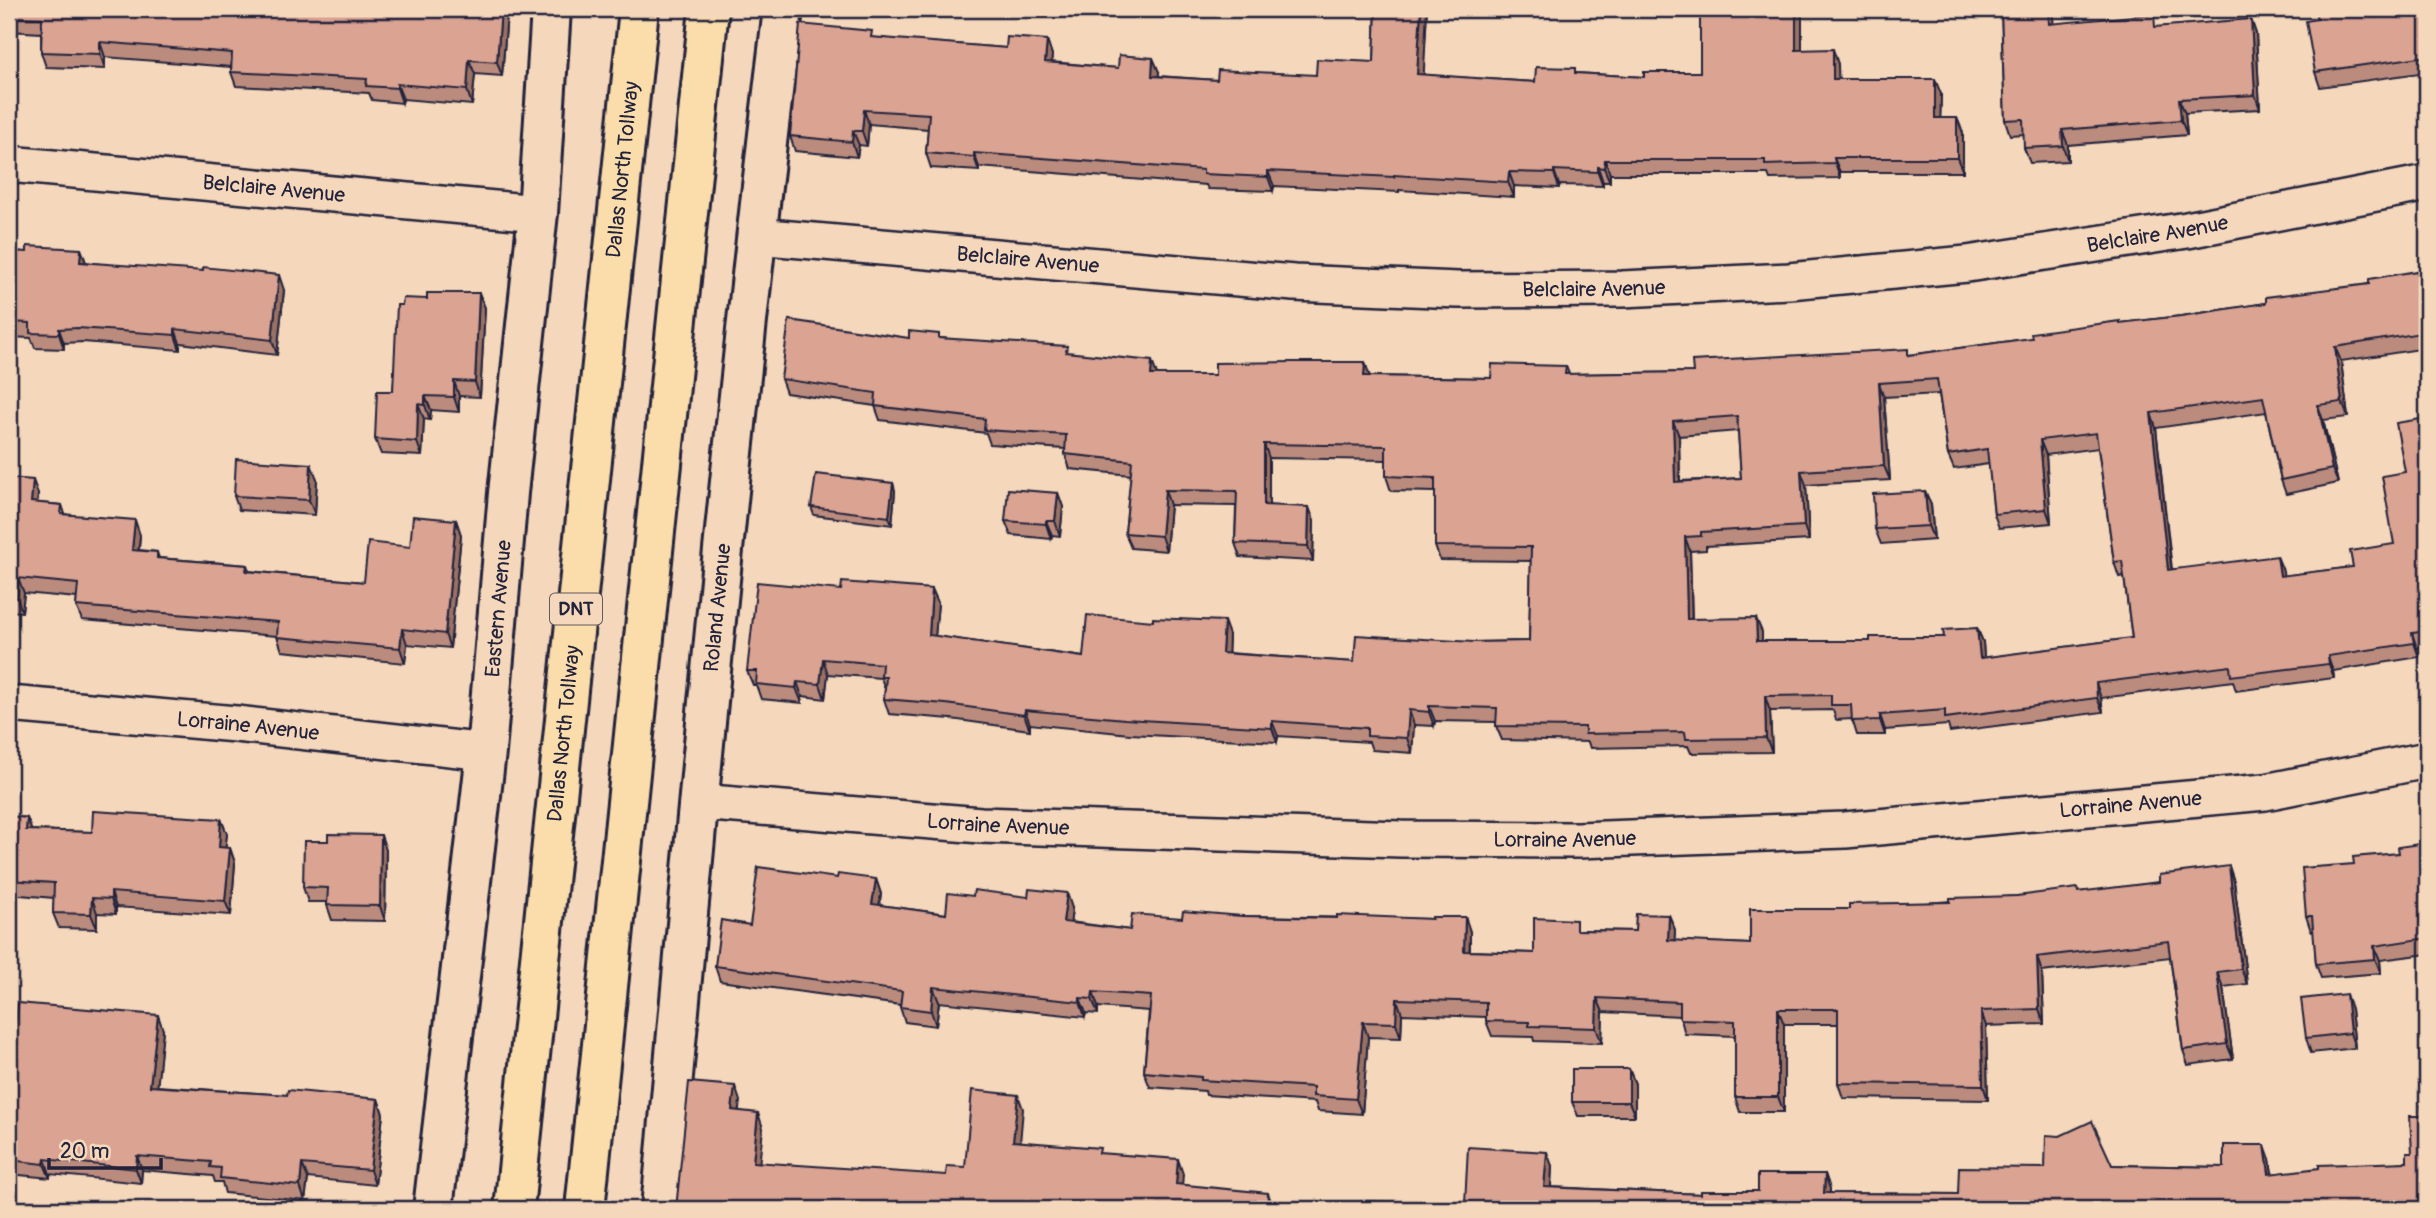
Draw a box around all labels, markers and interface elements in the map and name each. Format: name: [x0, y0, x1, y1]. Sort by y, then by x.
street label: Dallas North Tollway: [600, 80, 645, 259]
street label: Belclaire Avenue: [201, 168, 347, 209]
street label: Belclaire Avenue: [2085, 209, 2231, 259]
street label: Belclaire Avenue: [956, 240, 1101, 279]
street label: Belclaire Avenue: [1522, 273, 1667, 303]
street label: Eastern Avenue: [479, 538, 518, 678]
street label: Roland Avenue: [697, 541, 737, 673]
road number: DNT: [550, 594, 602, 624]
street label: Dallas North Tollway: [541, 644, 586, 823]
street label: Lorraine Avenue: [176, 705, 321, 747]
street label: Lorraine Avenue: [2058, 784, 2203, 824]
street label: Lorraine Avenue: [926, 807, 1071, 841]
street label: Lorraine Avenue: [1493, 824, 1637, 854]
scale bar: [49, 1127, 161, 1171]
text: 20 m: [60, 1138, 109, 1165]

